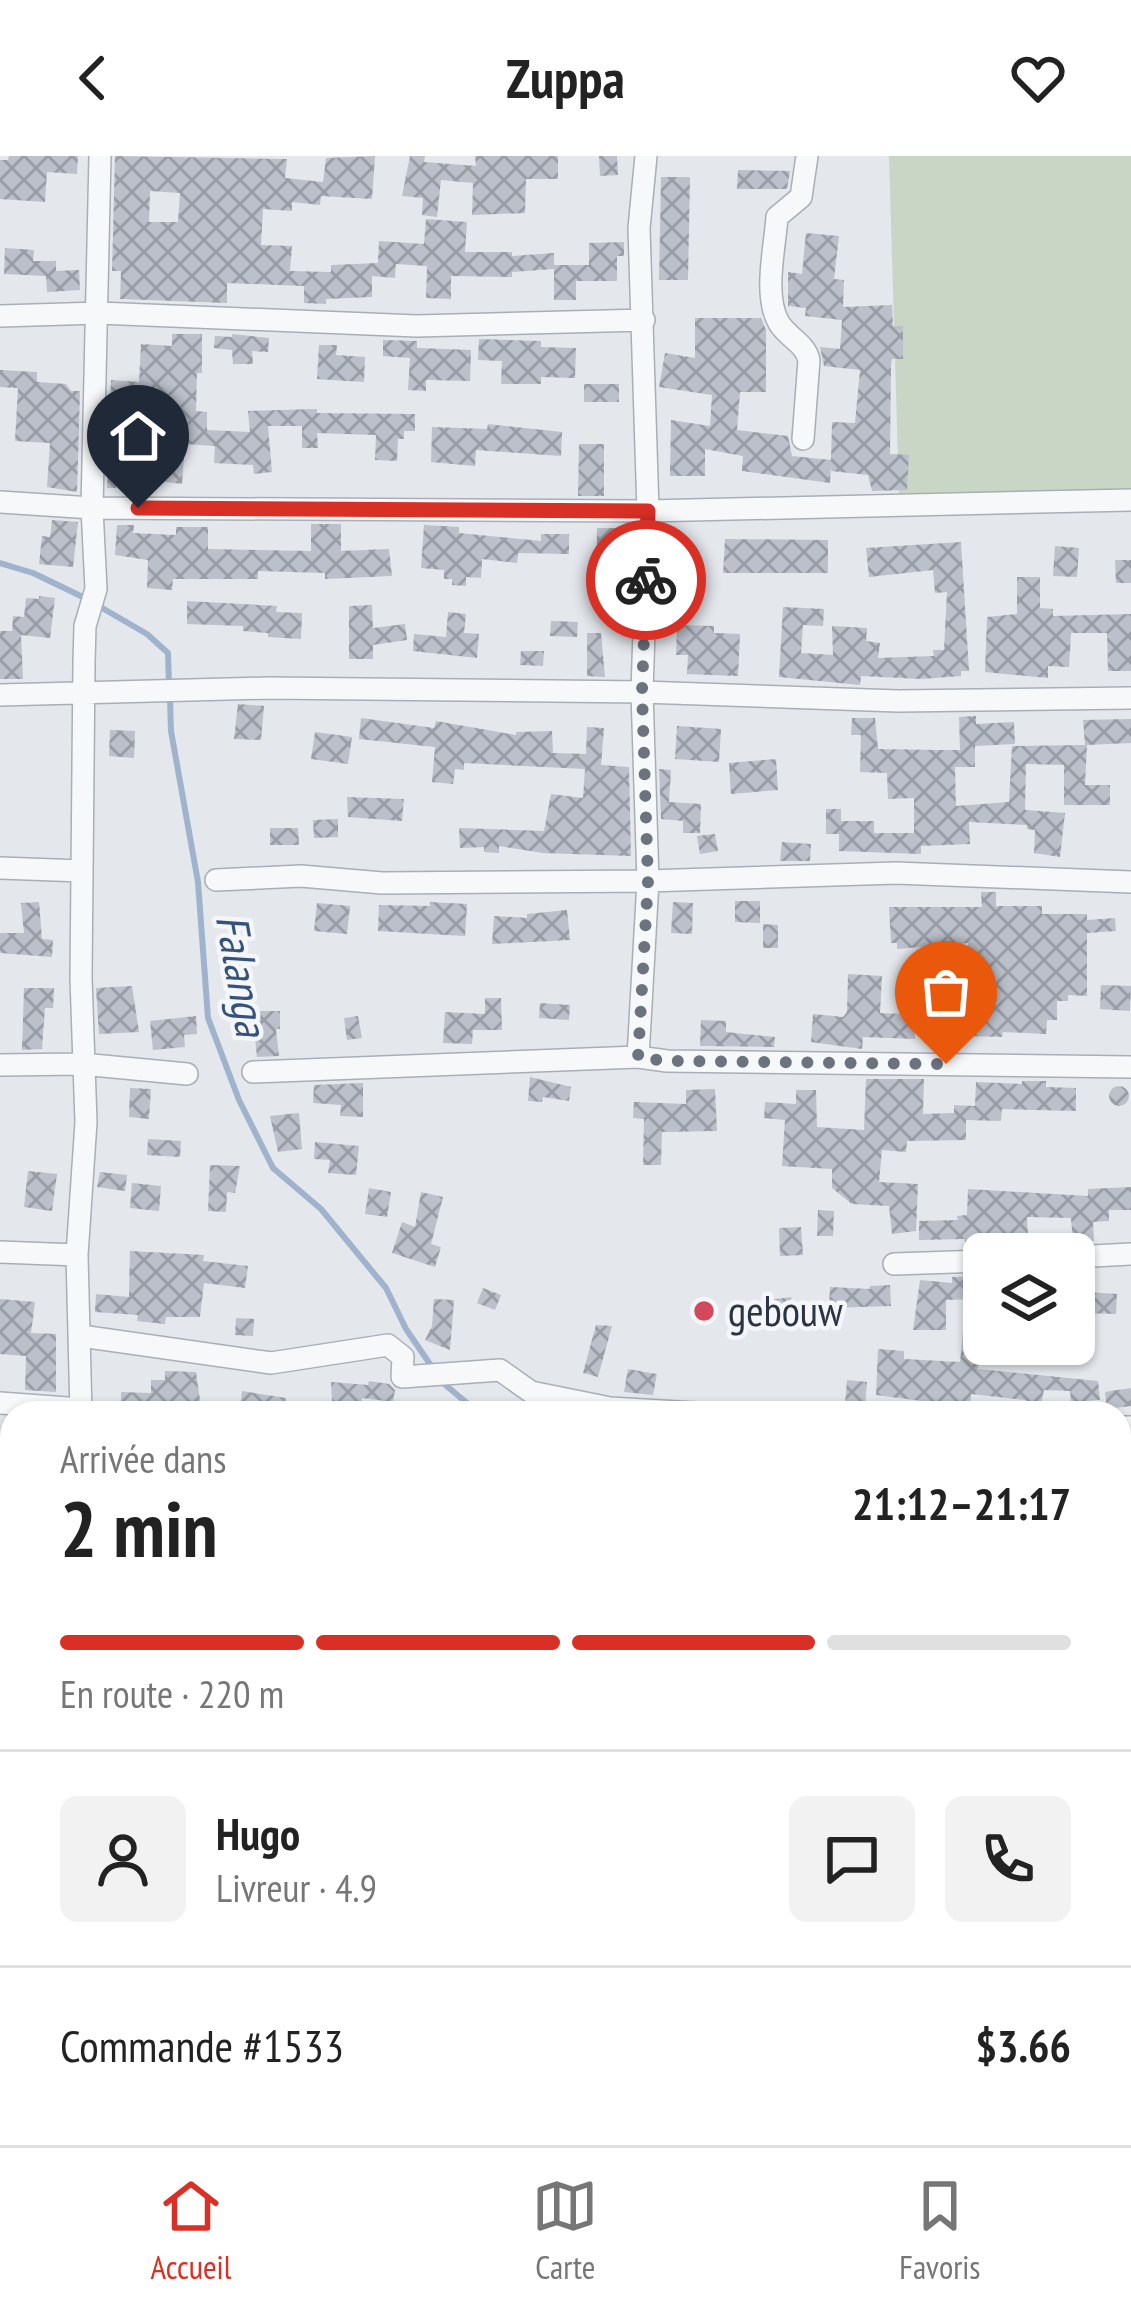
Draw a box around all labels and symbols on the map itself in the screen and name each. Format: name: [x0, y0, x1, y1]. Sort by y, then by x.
pin: [87, 385, 189, 508]
courier: [586, 520, 706, 640]
water label: Falanga: [204, 910, 283, 1042]
pin: [895, 941, 997, 1064]
place label: gebouw: [728, 1283, 843, 1338]
marker: gebouw: [691, 1298, 717, 1324]

